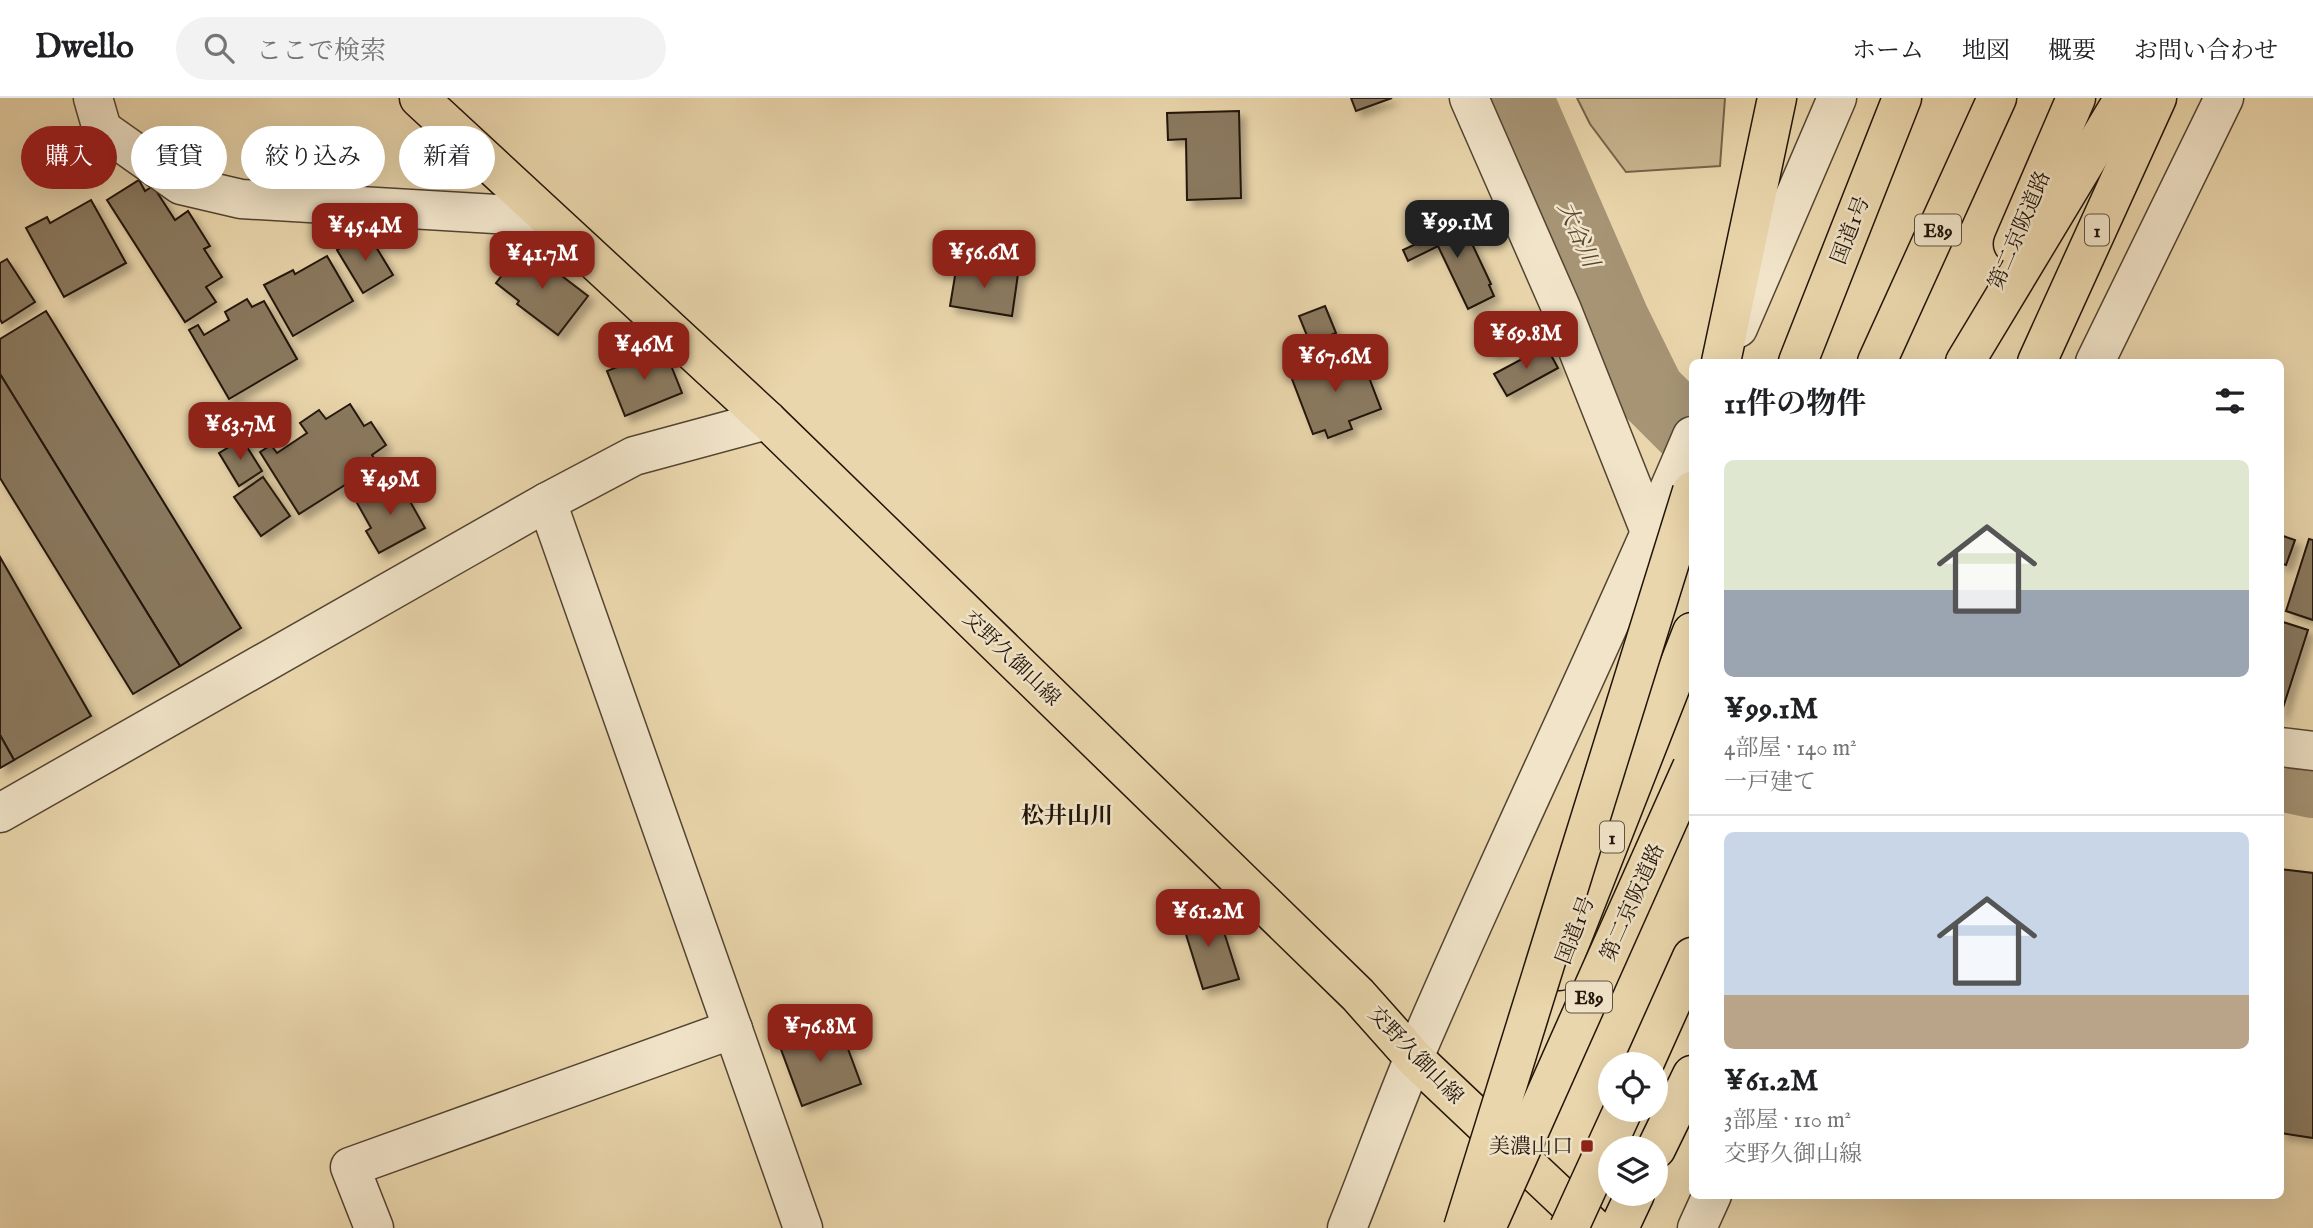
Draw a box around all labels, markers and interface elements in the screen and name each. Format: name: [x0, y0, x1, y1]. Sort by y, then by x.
search box: [176, 17, 666, 80]
text: Dwello: [35, 27, 134, 69]
icon: search: [200, 29, 238, 67]
text: ここで検索: [256, 35, 386, 68]
text: ホーム: [1852, 36, 1924, 67]
text: 地図: [1962, 36, 2010, 67]
text: 概要: [2048, 36, 2096, 67]
text: お問い合わせ: [2134, 36, 2278, 67]
chip: 購入: [21, 126, 117, 189]
chip: 賃貸: [131, 126, 227, 189]
chip: 絞り込み: [241, 126, 385, 189]
chip: 新着: [399, 126, 495, 189]
street label: 第二京阪道路: [1983, 167, 2057, 294]
street label: 国道1号: [1826, 193, 1877, 268]
water label: 大谷川: [1550, 197, 1606, 275]
pin: ¥99.1M: [1400, 200, 1514, 260]
pin: ¥45.4M: [308, 204, 422, 263]
text: ¥99.1M: [1421, 208, 1493, 237]
text: ¥45.4M: [328, 211, 402, 240]
road number: E89: [1915, 214, 1961, 246]
road number: 1: [2085, 214, 2109, 246]
pin: ¥56.6M: [927, 230, 1041, 290]
pin: ¥41.7M: [485, 232, 599, 291]
text: ¥56.6M: [949, 238, 1020, 267]
text: ¥41.7M: [506, 239, 578, 268]
pin: ¥69.8M: [1469, 312, 1583, 371]
text: ¥69.8M: [1490, 319, 1562, 348]
pin: ¥46M: [603, 322, 685, 382]
text: ¥46M: [614, 330, 674, 359]
pin: ¥67.6M: [1278, 334, 1392, 394]
text: ¥67.6M: [1298, 342, 1372, 371]
icon: filters: [2211, 382, 2249, 420]
text: 11件の物件: [1724, 386, 1866, 424]
pin: ¥63.7M: [183, 402, 297, 462]
text: ¥63.7M: [204, 410, 276, 439]
pin: ¥49M: [349, 458, 431, 517]
text: ¥49M: [360, 465, 420, 494]
icon: home: [1924, 506, 2050, 632]
street label: 交野久御山線: [956, 606, 1066, 713]
text: ¥99.1M: [1724, 691, 1818, 729]
text: 4部屋 · 140 m²: [1724, 734, 1857, 763]
text: 一戸建て: [1724, 768, 1816, 797]
district label: 松井山川: [1021, 802, 1113, 831]
road number: 1: [1600, 822, 1624, 852]
street label: 第二京阪道路: [1595, 840, 1671, 966]
icon: home: [1924, 878, 2050, 1004]
pin: ¥61.2M: [1151, 890, 1265, 949]
street label: 国道1号: [1551, 893, 1602, 968]
text: ¥61.2M: [1172, 897, 1244, 926]
road number: E89: [1566, 982, 1612, 1012]
street label: 交野久御山線: [1361, 1001, 1468, 1111]
pin: ¥76.8M: [763, 1004, 877, 1064]
text: ¥76.8M: [784, 1012, 856, 1041]
map controls: [1598, 1052, 1668, 1206]
button: locate: [1598, 1052, 1668, 1122]
text: ¥61.2M: [1724, 1063, 1818, 1101]
text: 3部屋 · 110 m²: [1724, 1106, 1851, 1135]
place label: 美濃山口: [1489, 1134, 1573, 1161]
button: layers: [1598, 1136, 1668, 1206]
marker: 美濃山口: [1579, 1138, 1595, 1154]
text: 交野久御山線: [1724, 1140, 1862, 1169]

